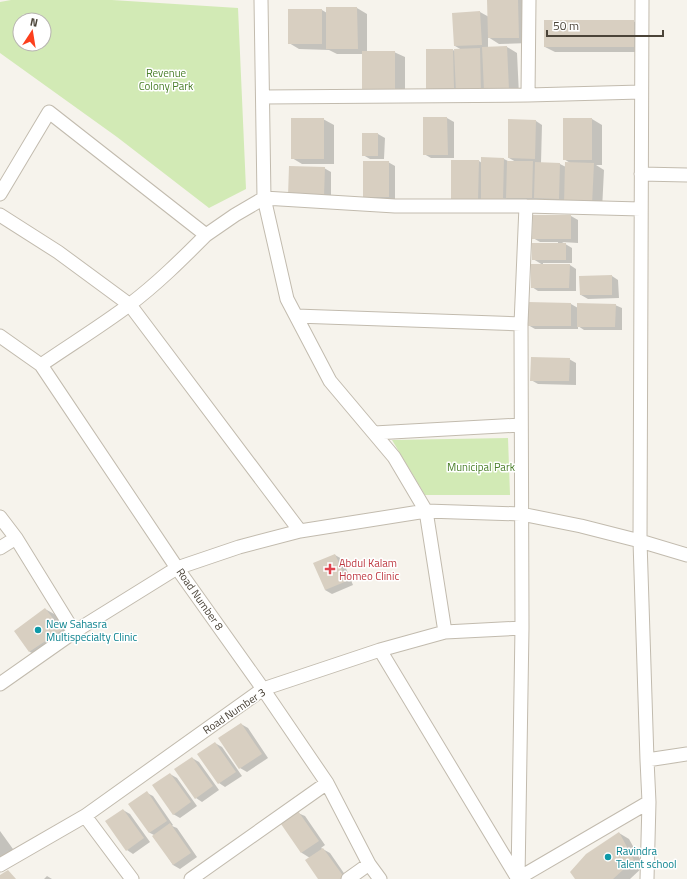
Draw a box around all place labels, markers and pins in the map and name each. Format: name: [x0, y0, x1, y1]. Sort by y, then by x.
place label: Abdul Kalam Homeo Clinic: [339, 555, 399, 584]
marker: Abdul Kalam Homeo Clinic: [324, 563, 336, 575]
place label: New Sahasra Multispecialty Clinic: [46, 616, 137, 645]
marker: New Sahasra Multispecialty Clinic: [33, 625, 43, 635]
place label: Ravindra Talent school: [616, 843, 677, 872]
marker: Ravindra Talent school: [603, 852, 613, 862]

